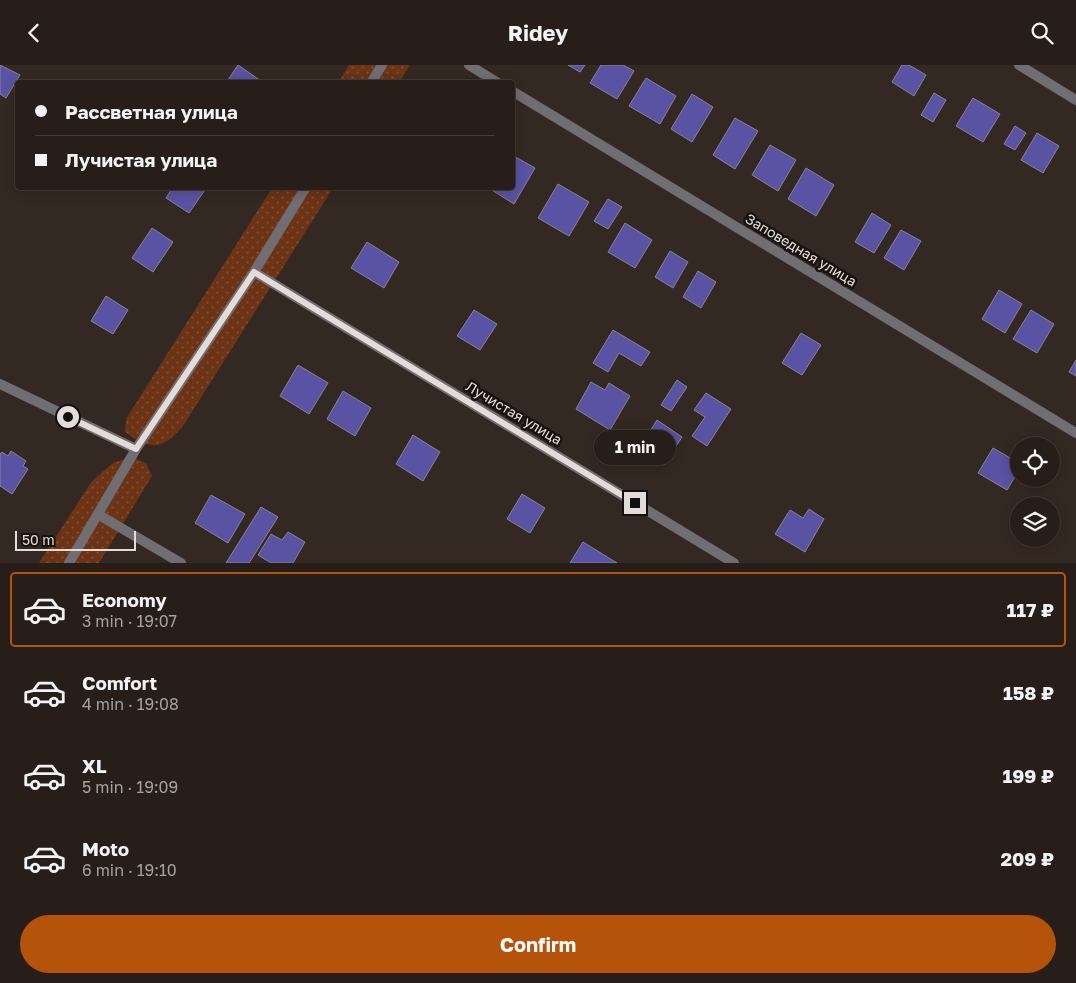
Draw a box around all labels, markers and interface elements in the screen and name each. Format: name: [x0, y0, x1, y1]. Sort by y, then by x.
icon: back: [20, 19, 48, 47]
text: Ridey: [508, 19, 568, 46]
icon: search: [1028, 19, 1056, 47]
text: Рассветная улица: [65, 100, 238, 123]
text: Лучистая улица: [65, 148, 217, 171]
street label: Заповедная улица: [742, 210, 860, 290]
street label: Лучистая улица: [463, 377, 565, 448]
route start: [57, 406, 79, 428]
callout: 1 min: [594, 431, 676, 465]
text: 1 min: [615, 437, 655, 457]
map controls: [1010, 437, 1060, 547]
button: locate: [1010, 437, 1060, 487]
route end: [624, 492, 646, 514]
button: layers: [1010, 497, 1060, 547]
scale bar: [15, 528, 136, 551]
text: 50 m: [22, 531, 55, 548]
icon: car: [22, 587, 67, 632]
text: Economy: [82, 588, 167, 611]
text: 117 ₽: [1006, 598, 1054, 621]
text: 3 min · 19:07: [82, 611, 177, 631]
icon: car: [22, 670, 67, 715]
text: Comfort: [82, 671, 157, 694]
text: 158 ₽: [1003, 681, 1054, 704]
text: 4 min · 19:08: [82, 694, 179, 714]
icon: car: [22, 753, 67, 798]
text: XL: [82, 754, 107, 777]
text: 199 ₽: [1003, 764, 1054, 787]
text: 5 min · 19:09: [82, 777, 178, 797]
icon: car: [22, 836, 67, 881]
text: Moto: [82, 837, 129, 860]
text: 209 ₽: [1000, 847, 1054, 870]
text: 6 min · 19:10: [82, 860, 177, 880]
button: Confirm: [20, 915, 1056, 973]

